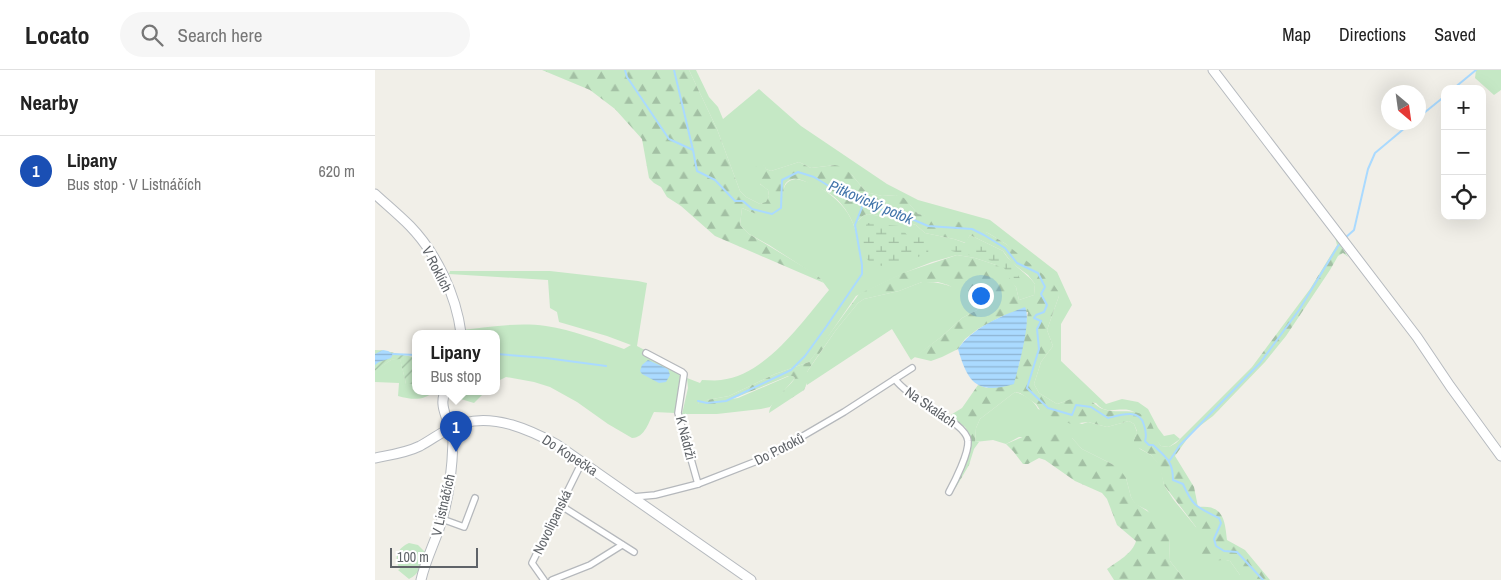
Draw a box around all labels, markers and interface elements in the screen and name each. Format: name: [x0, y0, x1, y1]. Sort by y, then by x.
search box: [120, 12, 470, 57]
text: Locato: [25, 19, 90, 51]
icon: search: [138, 21, 166, 49]
text: Search here: [178, 22, 262, 48]
text: Map: [1282, 22, 1311, 47]
text: Directions: [1339, 22, 1406, 47]
text: Saved: [1434, 22, 1476, 47]
north arrow: [1381, 85, 1426, 130]
map controls: [1441, 85, 1486, 220]
button: +: [1441, 85, 1486, 130]
text: Nearby: [20, 88, 78, 117]
button: −: [1441, 130, 1486, 175]
text: Lipany: [67, 147, 117, 173]
text: 1: [32, 160, 40, 182]
text: 620 m: [319, 160, 355, 182]
text: Bus stop · V Listnáčích: [67, 173, 201, 195]
water label: Pitkovický potok: [826, 175, 917, 229]
button: locate: [1441, 175, 1486, 220]
street label: V Roklích: [418, 243, 456, 295]
your location: [968, 283, 994, 309]
popup: [412, 330, 500, 395]
text: Lipany: [430, 339, 481, 365]
text: Bus stop: [430, 365, 482, 387]
street label: Na Skalách: [902, 383, 960, 431]
pin: 1: [440, 411, 472, 452]
street label: K Nádrži: [672, 414, 700, 462]
street label: Do Potoků: [751, 429, 807, 469]
street label: Do Kopečka: [539, 430, 602, 480]
street label: V Listnáčích: [427, 472, 459, 538]
street label: Novolipanská: [529, 486, 576, 557]
scale bar: [390, 545, 477, 568]
text: 100 m: [397, 548, 429, 566]

